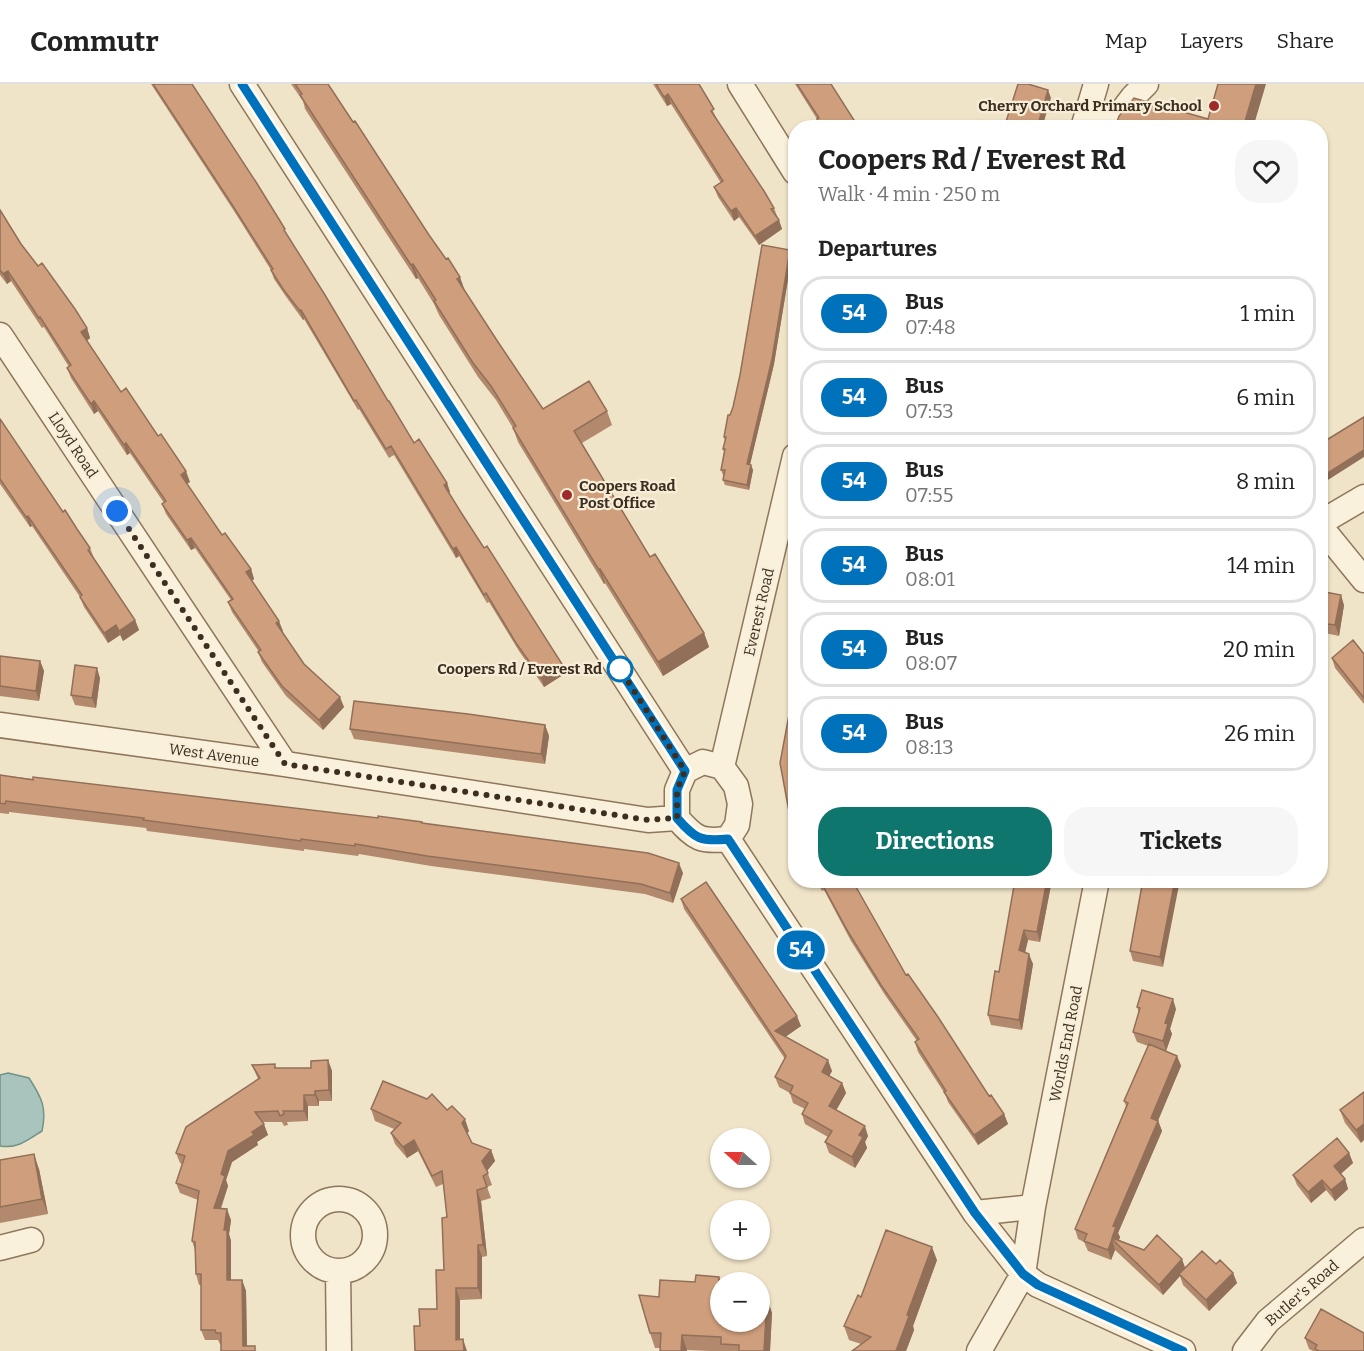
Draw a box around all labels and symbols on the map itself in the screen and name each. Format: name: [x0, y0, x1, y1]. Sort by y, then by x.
place label: Cherry Orchard Primary School: [978, 97, 1202, 115]
marker: Cherry Orchard Primary School: [1207, 99, 1221, 113]
street label: Lloyd Road: [44, 409, 102, 482]
place label: Coopers Road Post Office: [579, 477, 676, 512]
marker: Coopers Road Post Office: [560, 488, 574, 502]
your location: [102, 496, 132, 526]
street label: Everest Road: [740, 566, 778, 658]
marker: Coopers Rd / Everest Rd: [607, 656, 633, 682]
place label: Coopers Rd / Everest Rd: [437, 660, 602, 678]
street label: West Avenue: [168, 740, 260, 770]
line badge: 54: [774, 930, 828, 970]
street label: Worlds End Road: [1046, 984, 1086, 1104]
north arrow: [710, 1128, 770, 1188]
street label: Butler's Road: [1262, 1256, 1342, 1330]

